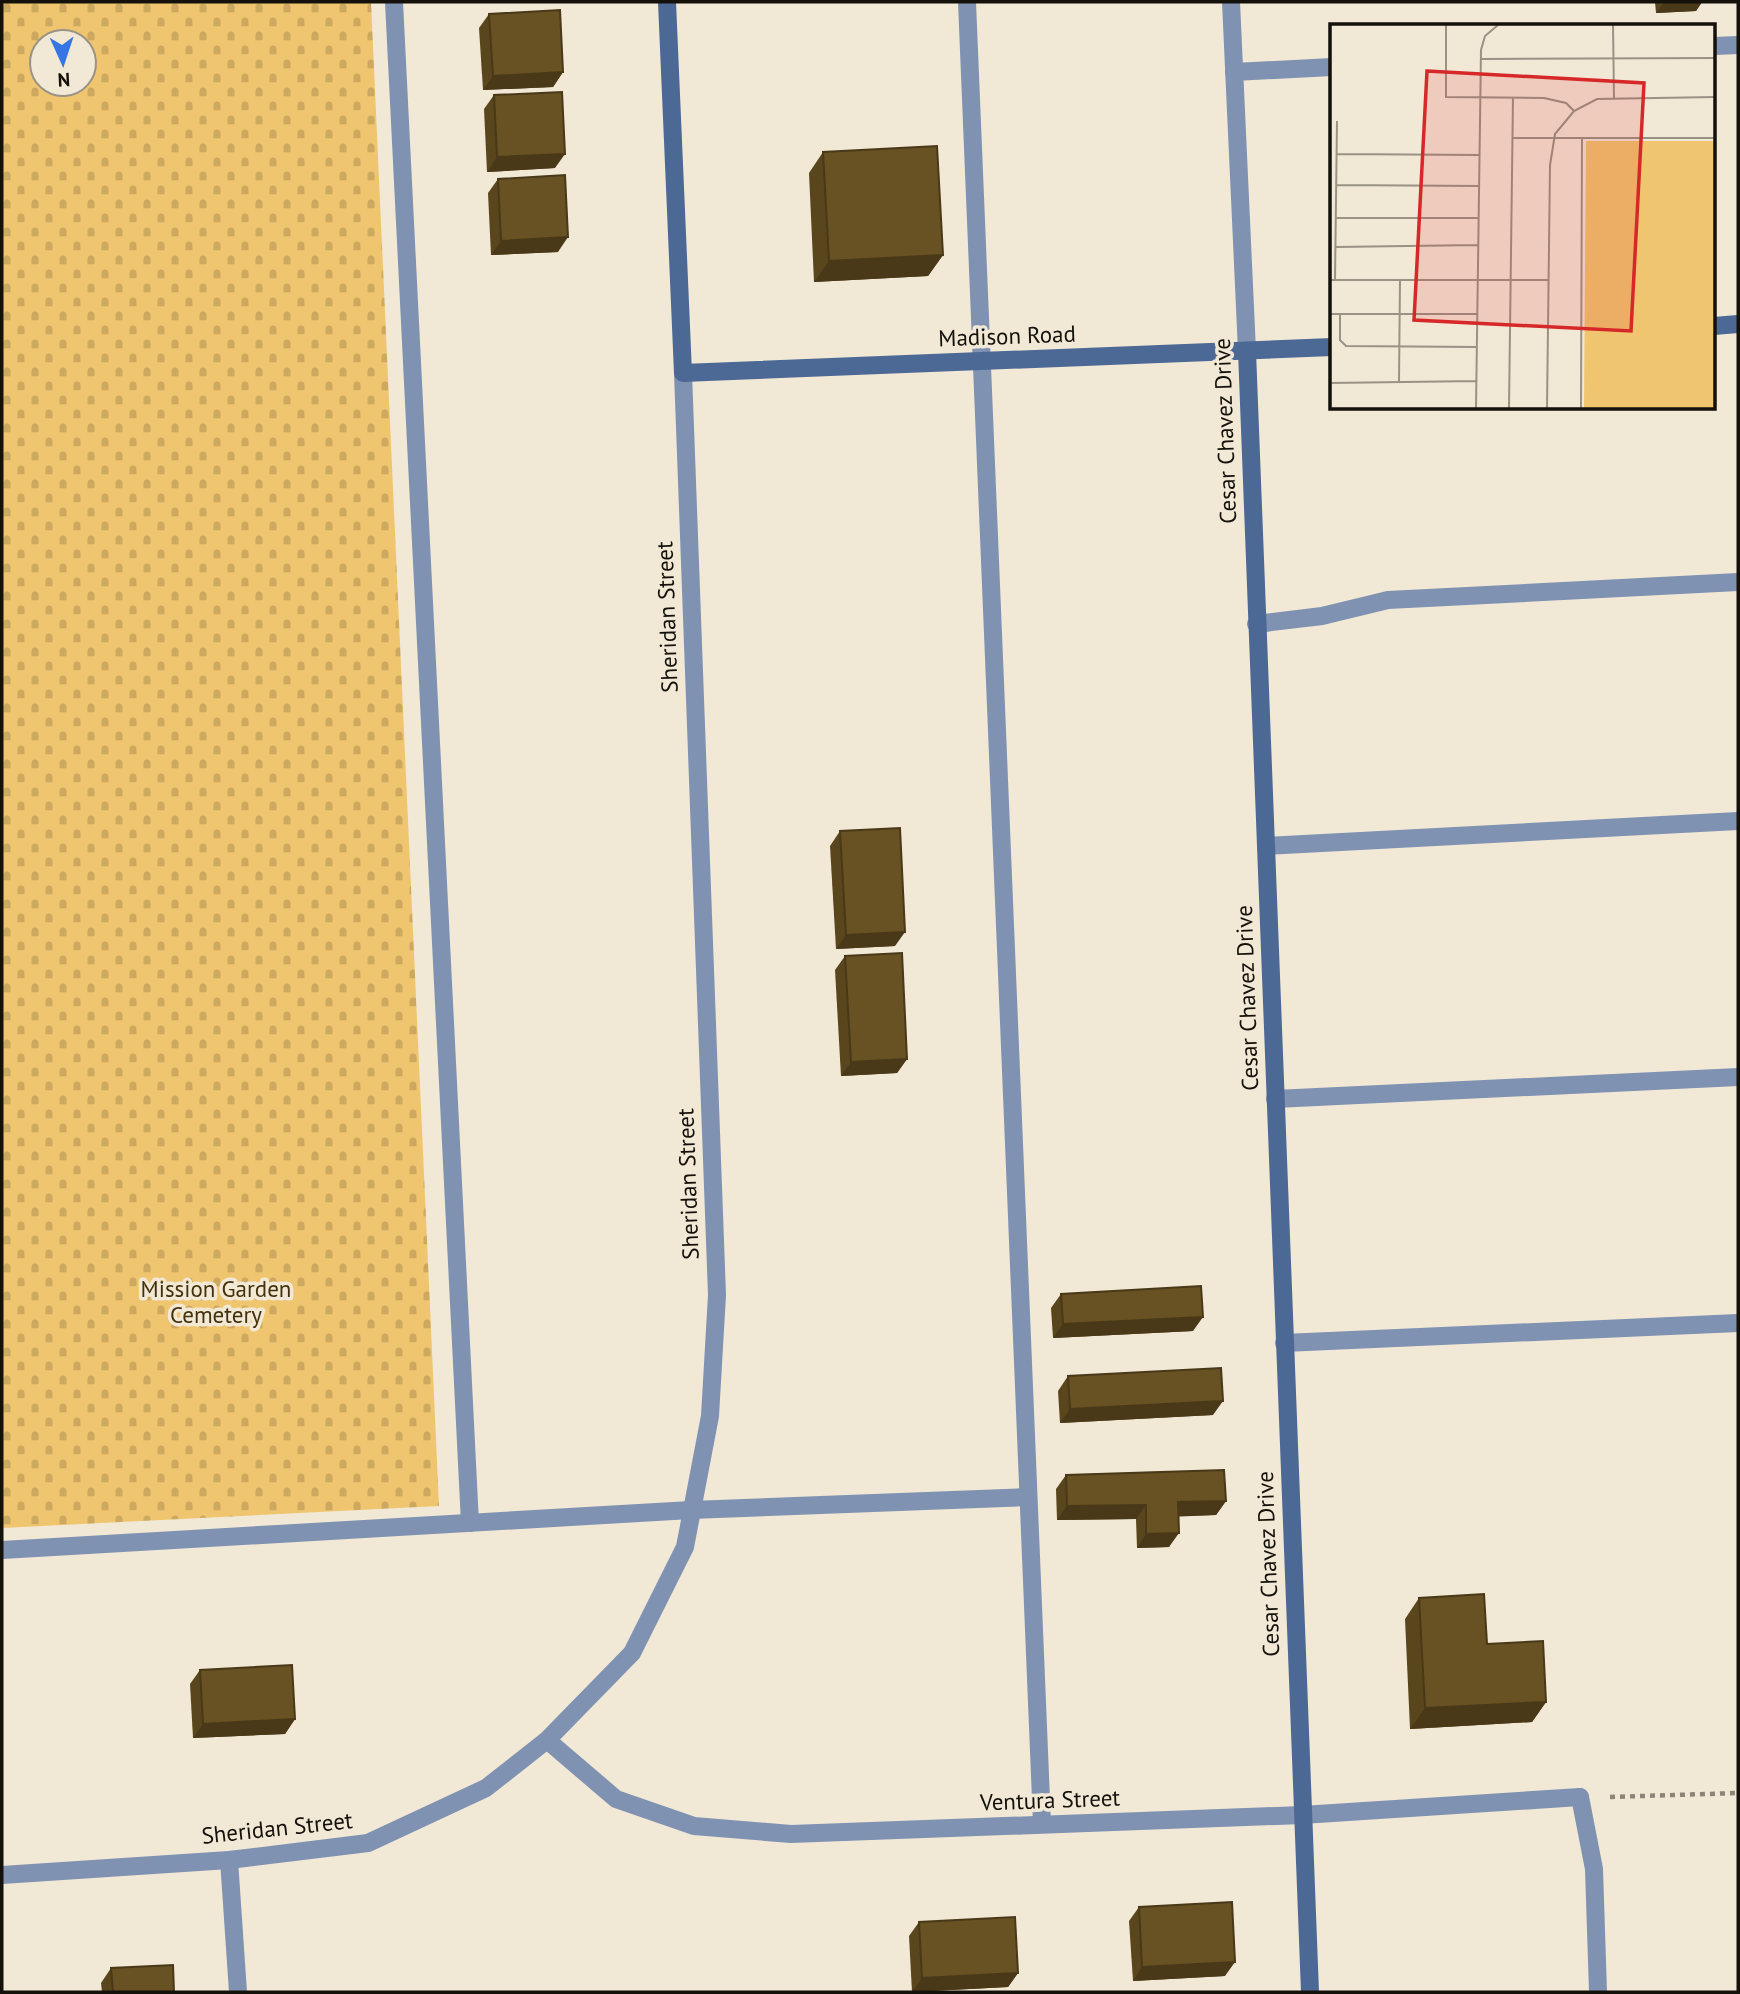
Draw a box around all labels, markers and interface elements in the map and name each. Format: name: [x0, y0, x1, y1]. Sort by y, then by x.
inset map: [1330, 24, 1716, 410]
north arrow: [28, 28, 98, 98]
text: N: [57, 68, 71, 92]
street label: Madison Road: [938, 319, 1076, 352]
street label: Cesar Chavez Drive: [1207, 338, 1242, 524]
street label: Sheridan Street: [649, 541, 684, 693]
street label: Cesar Chavez Drive: [1229, 905, 1264, 1091]
street label: Sheridan Street: [670, 1108, 705, 1260]
park label: Mission Garden Cemetery: [141, 1274, 291, 1329]
street label: Cesar Chavez Drive: [1250, 1471, 1285, 1657]
street label: Ventura Street: [978, 1783, 1121, 1816]
street label: Sheridan Street: [200, 1805, 354, 1850]

